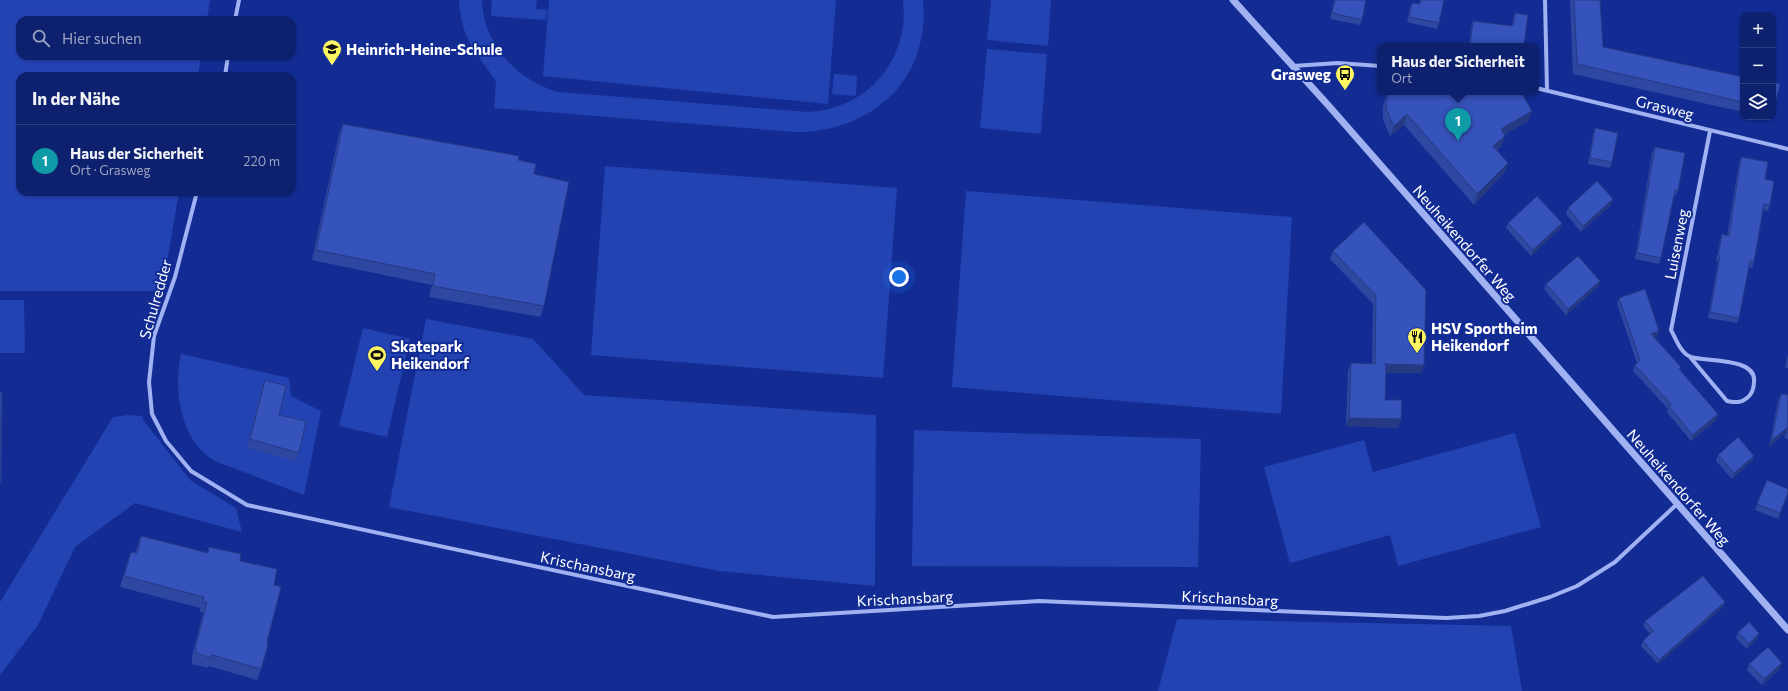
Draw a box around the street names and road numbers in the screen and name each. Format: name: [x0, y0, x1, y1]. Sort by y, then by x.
street label: Grasweg: [1634, 91, 1696, 123]
street label: Neuheikendorfer Weg: [1409, 181, 1521, 305]
street label: Luisenweg: [1660, 207, 1692, 281]
street label: Schulredder: [135, 257, 175, 341]
street label: Neuheikendorfer Weg: [1623, 425, 1735, 549]
street label: Krischansbarg: [539, 547, 637, 585]
street label: Krischansbarg: [856, 586, 954, 610]
street label: Krischansbarg: [1181, 586, 1279, 610]

